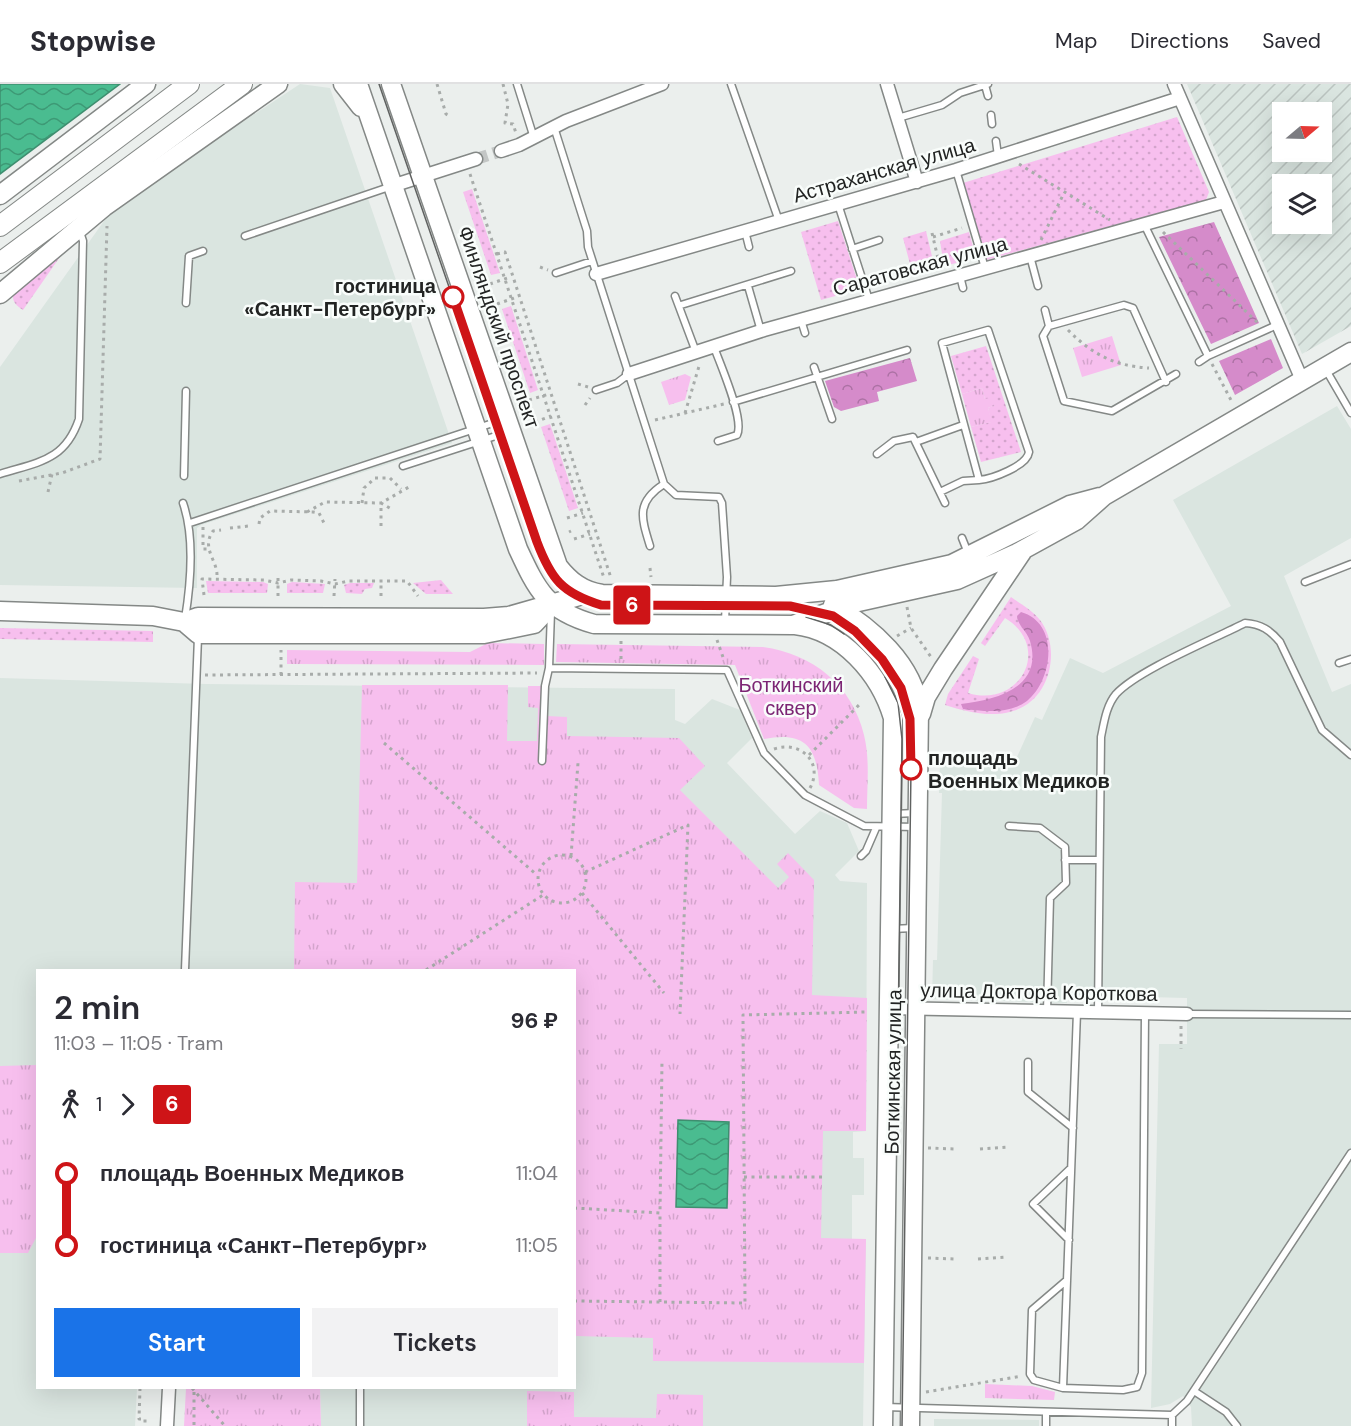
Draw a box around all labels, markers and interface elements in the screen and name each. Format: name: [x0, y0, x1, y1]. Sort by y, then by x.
text: Stopwise: [30, 23, 156, 60]
text: Map: [1055, 27, 1097, 55]
text: Directions: [1130, 27, 1229, 55]
text: Saved: [1262, 27, 1321, 55]
north arrow: [1272, 102, 1332, 162]
map controls: [1272, 102, 1332, 234]
street label: Астраханская улица: [790, 131, 979, 208]
button: layers: [1272, 174, 1332, 234]
street label: Финляндский проспект: [452, 222, 546, 432]
street label: Саратовская улица: [830, 230, 1011, 302]
place label: гостиница «Санкт-Петербург»: [244, 273, 437, 322]
marker: гостиница «Санкт-Петербург»: [442, 286, 464, 308]
line badge: 6: [612, 586, 652, 624]
text: 6: [625, 591, 639, 619]
park label: Боткинский сквер: [738, 672, 844, 721]
place label: площадь Военных Медиков: [928, 745, 1110, 794]
marker: площадь Военных Медиков: [900, 758, 922, 780]
street label: улица Доктора Короткова: [920, 977, 1159, 1007]
text: 2 min: [54, 986, 140, 1029]
street label: Боткинская улица: [879, 988, 907, 1155]
text: 96 ₽: [511, 1006, 558, 1035]
text: 11:03 – 11:05 · Tram: [54, 1030, 223, 1056]
icon: walk: [54, 1088, 87, 1121]
icon: forward: [111, 1088, 144, 1121]
text: 6: [165, 1090, 179, 1118]
text: 1: [96, 1091, 102, 1117]
text: площадь Военных Медиков: [100, 1159, 404, 1188]
text: 11:04: [516, 1160, 558, 1186]
text: гостиница «Санкт-Петербург»: [100, 1231, 427, 1260]
text: 11:05: [516, 1232, 558, 1258]
button: Start: [54, 1308, 300, 1377]
button: Tickets: [312, 1308, 558, 1377]

